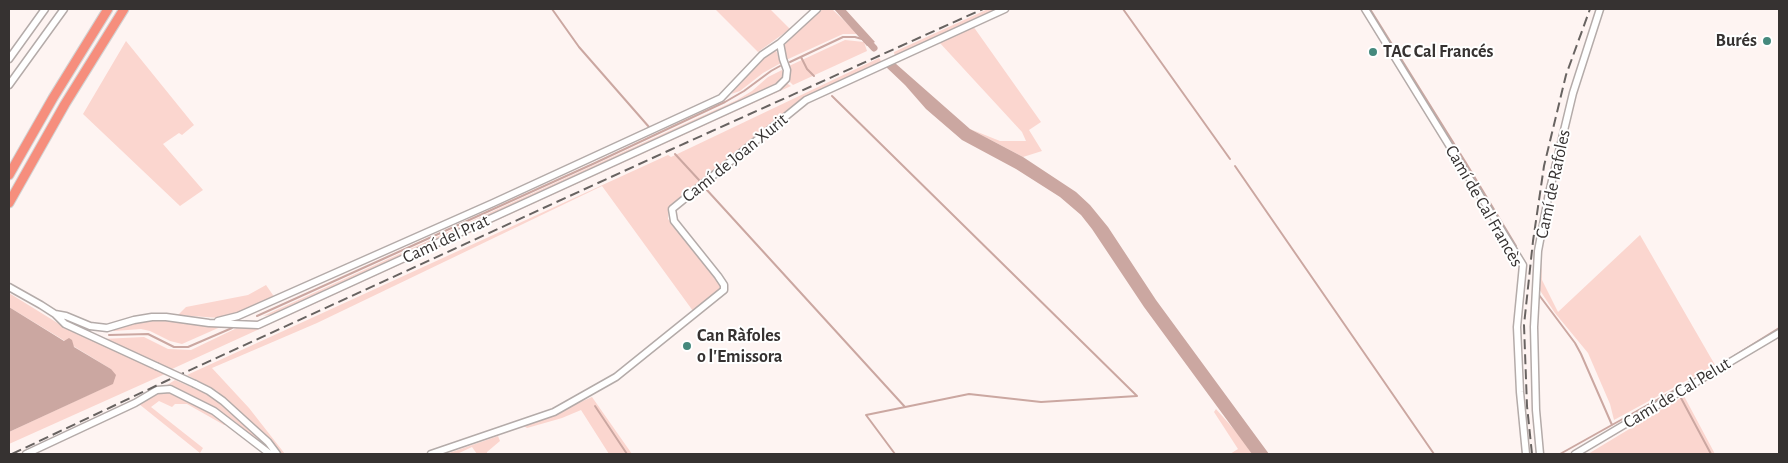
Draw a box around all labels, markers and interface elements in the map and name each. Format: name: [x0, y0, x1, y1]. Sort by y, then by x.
place label: Burés: [1716, 30, 1757, 52]
marker: Burés: [1761, 35, 1773, 47]
place label: TAC Cal Francés: [1383, 41, 1493, 63]
marker: TAC Cal Francés: [1367, 46, 1379, 58]
street label: Camí de Joan Xurit: [678, 109, 792, 207]
street label: Camí de Rafoles: [1531, 127, 1575, 241]
street label: Camí de Cal Francès: [1440, 141, 1528, 271]
street label: Camí del Prat: [399, 210, 493, 268]
place label: Can Ràfoles o l'Emissora: [697, 325, 783, 368]
marker: Can Ràfoles o l'Emissora: [681, 340, 693, 352]
street label: Camí de Cal Pelut: [1620, 353, 1734, 433]

